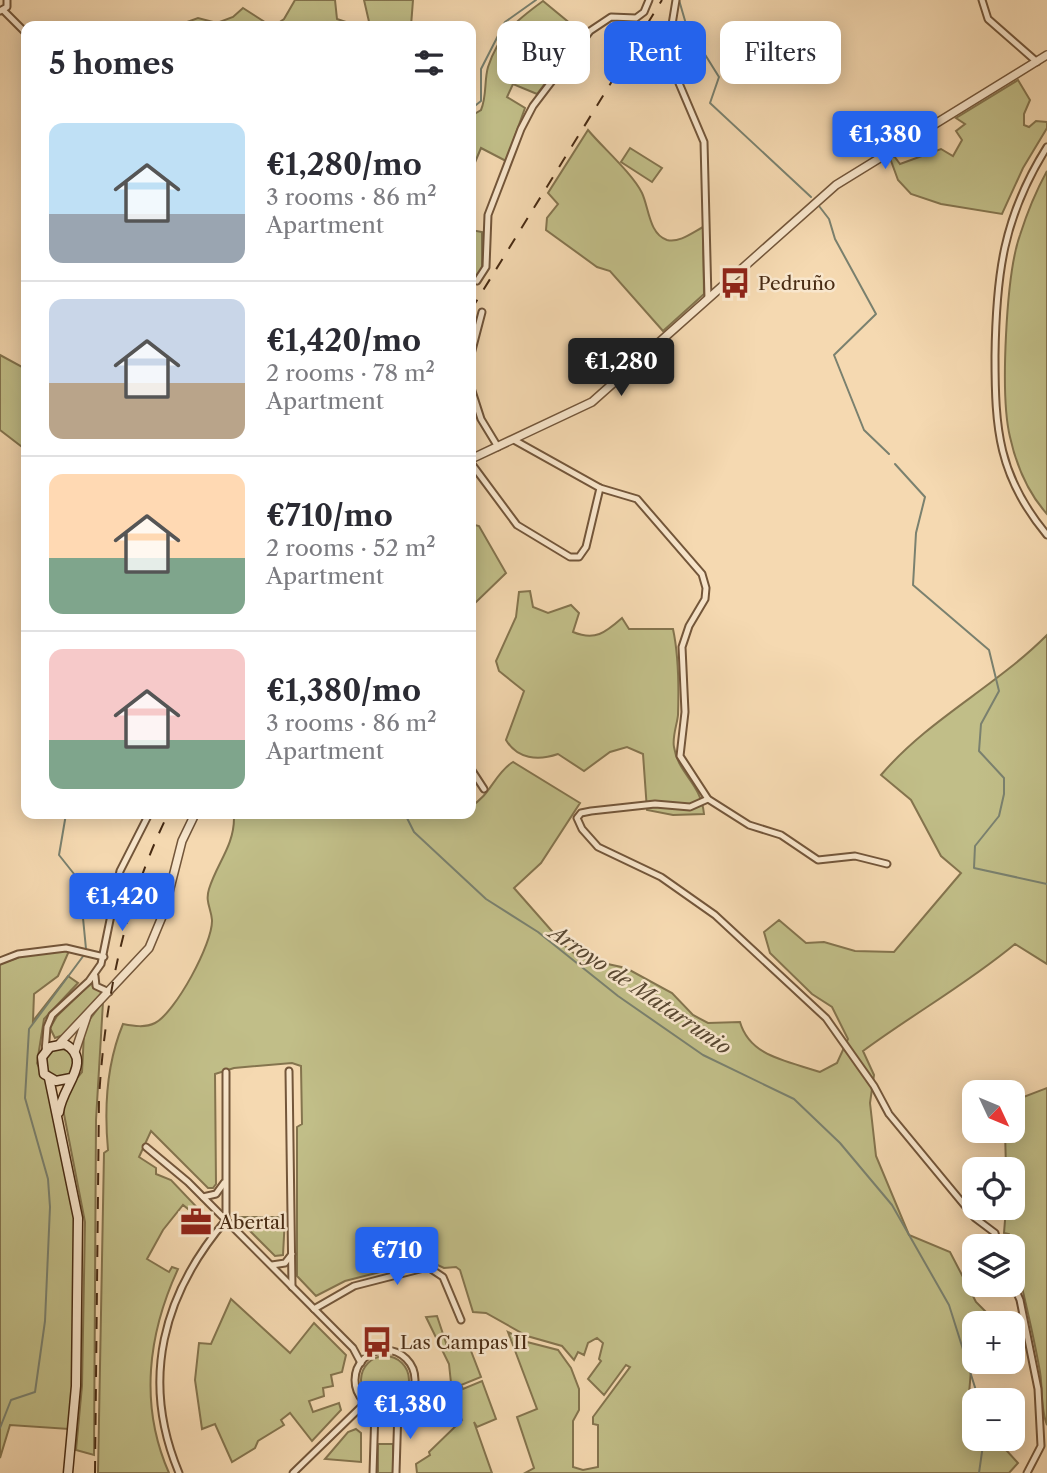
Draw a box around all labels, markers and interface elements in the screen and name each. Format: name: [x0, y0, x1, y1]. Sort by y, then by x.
chip: Buy: [497, 21, 590, 84]
chip: Rent: [604, 21, 706, 84]
chip: Filters: [720, 21, 841, 84]
icon: filters: [410, 44, 448, 82]
text: 5 homes: [49, 45, 174, 82]
pin: €1,380: [828, 111, 942, 171]
text: €1,380: [848, 120, 922, 148]
text: €1,280/mo: [266, 146, 422, 183]
icon: home: [105, 151, 189, 235]
text: 3 rooms · 86 m²: [266, 183, 437, 211]
text: Apartment: [266, 211, 384, 239]
bus stop icon: Pedruño: [718, 266, 752, 300]
place label: Pedruño: [758, 272, 835, 295]
text: €1,420/mo: [266, 322, 421, 359]
icon: home: [105, 327, 189, 411]
pin: €1,280: [564, 338, 678, 398]
text: €1,280: [584, 347, 658, 375]
text: 2 rooms · 78 m²: [266, 359, 435, 387]
text: Apartment: [266, 387, 384, 415]
text: €710/mo: [266, 497, 393, 534]
icon: home: [105, 502, 189, 586]
text: 2 rooms · 52 m²: [266, 534, 436, 562]
text: Apartment: [266, 562, 384, 590]
text: €1,380/mo: [266, 672, 421, 709]
icon: home: [105, 677, 189, 761]
text: 3 rooms · 86 m²: [266, 709, 437, 737]
text: Apartment: [266, 737, 384, 765]
pin: €1,420: [65, 874, 179, 933]
text: €1,420: [85, 882, 159, 910]
water label: Arroyo de Matarrunio: [542, 918, 736, 1060]
north arrow: [962, 1080, 1026, 1143]
map controls: [962, 1080, 1025, 1451]
button: locate: [962, 1157, 1025, 1220]
office icon: Abertal: [179, 1205, 213, 1239]
place label: Abertal: [218, 1211, 286, 1234]
pin: €710: [356, 1228, 438, 1287]
button: layers: [962, 1234, 1025, 1297]
text: €710: [371, 1236, 423, 1264]
button: +: [962, 1311, 1025, 1374]
bus stop icon: Las Campas II: [360, 1325, 394, 1359]
place label: Las Campas II: [400, 1331, 528, 1354]
pin: €1,380: [353, 1382, 467, 1441]
button: −: [962, 1388, 1025, 1451]
text: €1,380: [373, 1390, 447, 1418]

